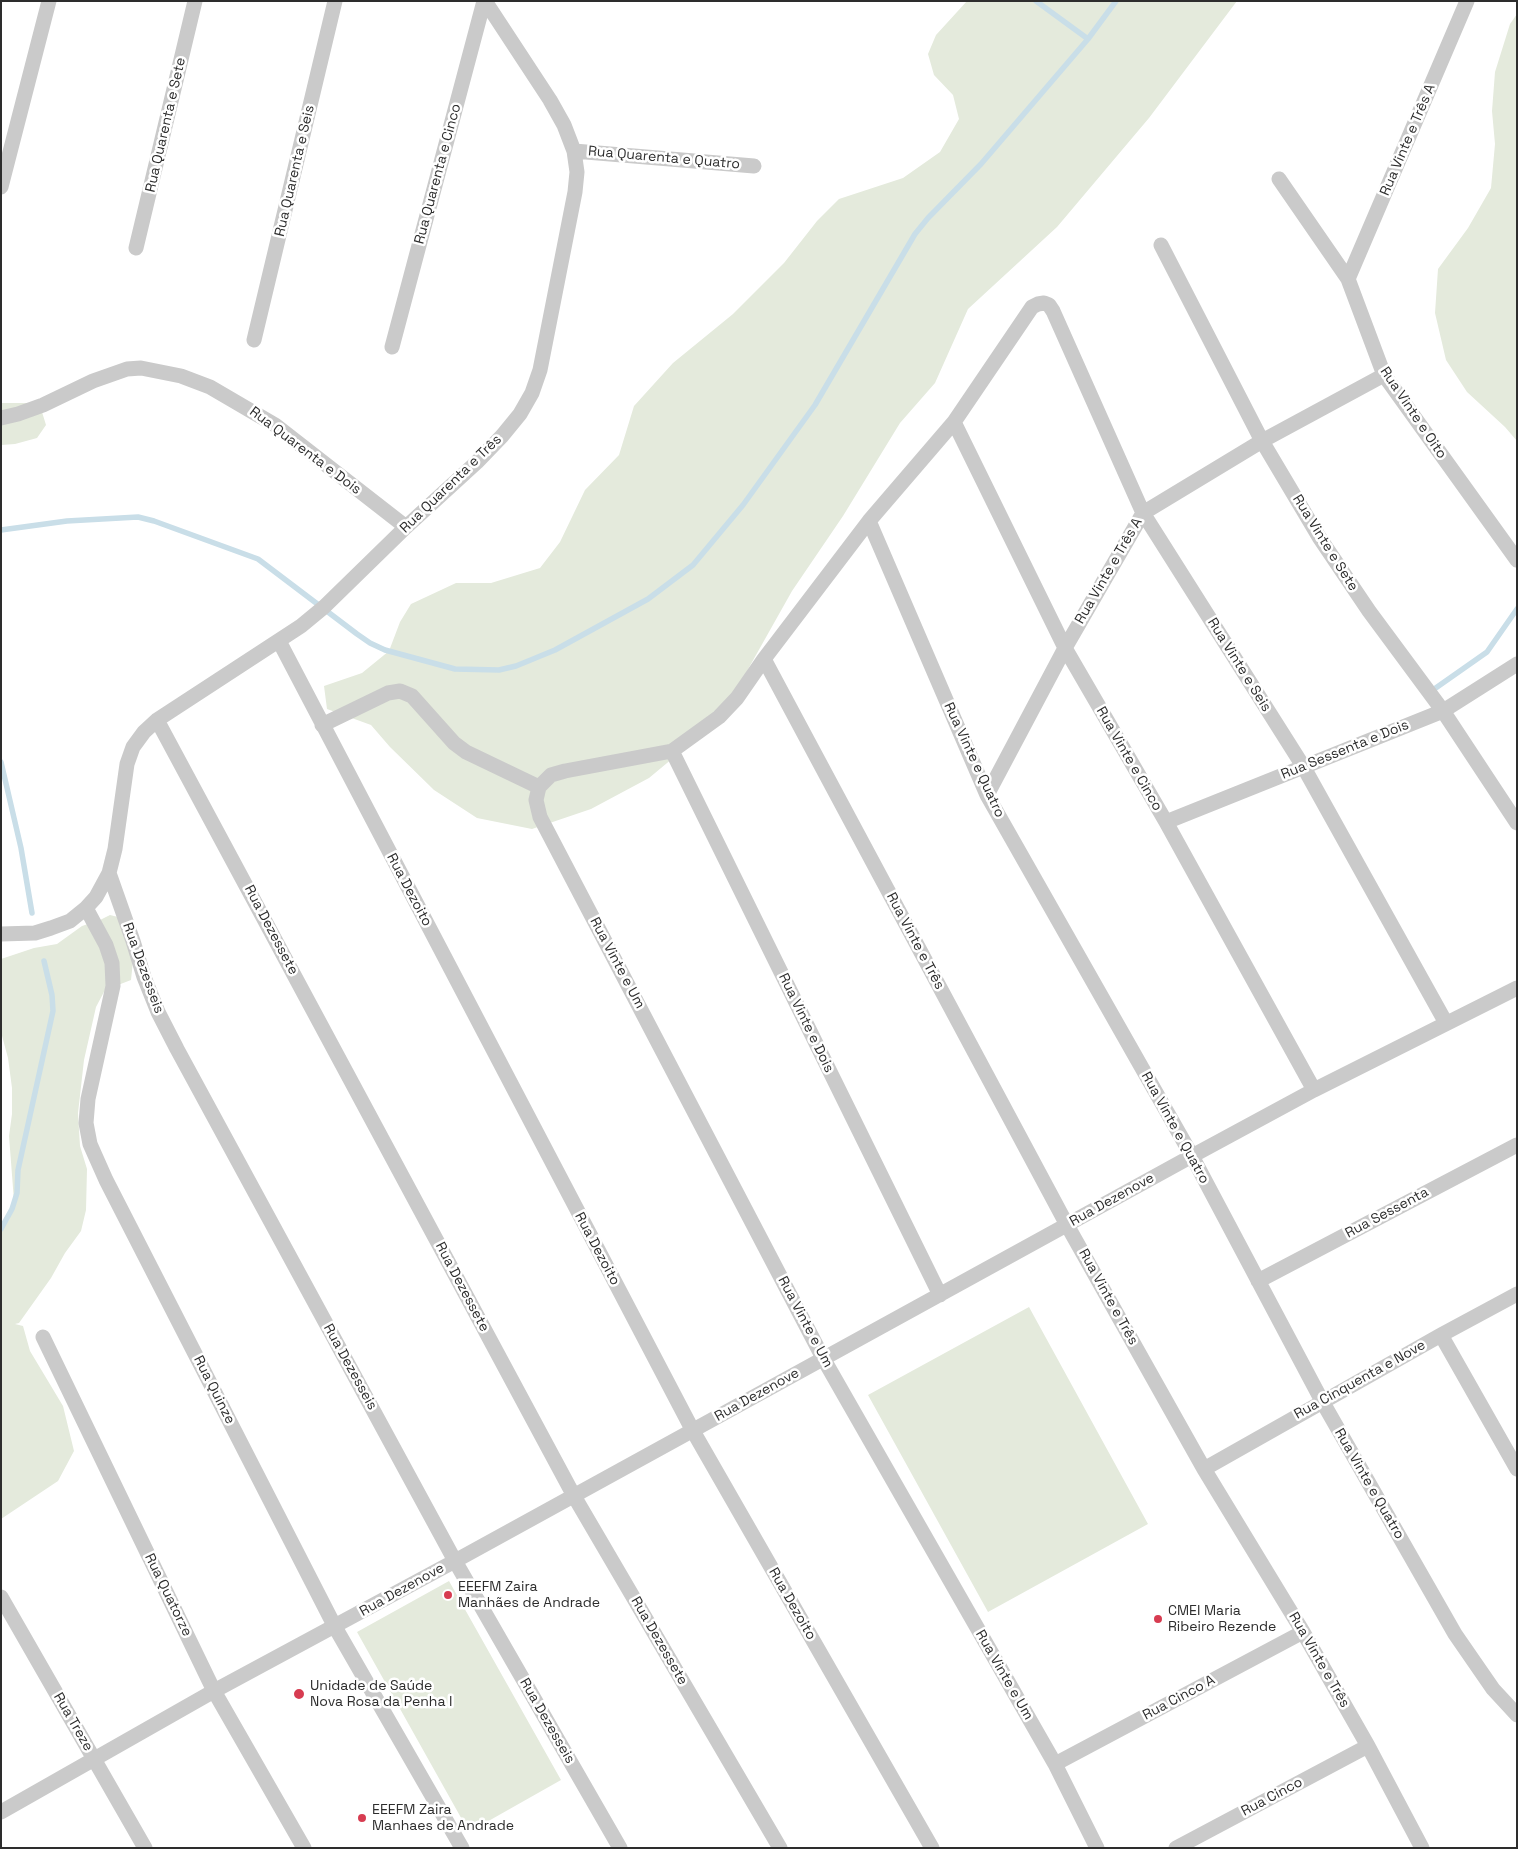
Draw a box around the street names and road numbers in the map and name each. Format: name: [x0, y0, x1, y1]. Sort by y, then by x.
street label: Rua Quarenta e Sete: [142, 56, 190, 194]
street label: Rua Vinte e Três A: [1377, 82, 1439, 198]
street label: Rua Quarenta e Cinco: [411, 102, 465, 246]
street label: Rua Quarenta e Seis: [272, 104, 318, 238]
street label: Rua Quarenta e Quatro: [587, 143, 741, 173]
street label: Rua Vinte e Oito: [1376, 364, 1450, 462]
street label: Rua Quarenta e Dois: [246, 404, 364, 498]
street label: Rua Quarenta e Três: [397, 431, 505, 537]
street label: Rua Vinte e Sete: [1289, 492, 1361, 594]
street label: Rua Vinte e Três A: [1072, 515, 1146, 627]
street label: Rua Vinte e Seis: [1203, 615, 1275, 715]
street label: Rua Vinte e Quatro: [940, 700, 1008, 820]
street label: Rua Vinte e Cinco: [1092, 704, 1166, 814]
street label: Rua Sessenta e Dois: [1279, 717, 1411, 783]
street label: Rua Dezoito: [383, 851, 435, 929]
street label: Rua Dezessete: [240, 882, 302, 978]
street label: Rua Vinte e Três: [882, 890, 948, 992]
street label: Rua Vinte e Um: [586, 915, 648, 1011]
street label: Rua Dezesseis: [119, 920, 167, 1016]
street label: Rua Vinte e Dois: [775, 971, 837, 1075]
street label: Rua Vinte e Quatro: [1137, 1069, 1213, 1187]
street label: Rua Dezenove: [1067, 1170, 1157, 1230]
street label: Rua Sessenta: [1343, 1184, 1431, 1242]
street label: Rua Dezoito: [571, 1210, 623, 1288]
street label: Rua Dezessete: [431, 1239, 493, 1335]
street label: Rua Vinte e Três: [1075, 1246, 1141, 1348]
street label: Rua Vinte e Um: [774, 1274, 836, 1370]
street label: Rua Dezesseis: [319, 1321, 381, 1413]
street label: Rua Cinquenta e Nove: [1291, 1337, 1429, 1423]
street label: Rua Quinze: [190, 1353, 238, 1427]
street label: Rua Dezenove: [712, 1365, 802, 1425]
street label: Rua Vinte e Quatro: [1330, 1426, 1408, 1542]
street label: Rua Quatorze: [141, 1551, 195, 1639]
street label: Rua Dezenove: [357, 1560, 447, 1620]
street label: Rua Dezoito: [765, 1565, 819, 1643]
street label: Rua Dezessete: [627, 1594, 691, 1688]
street label: Rua Vinte e Três: [1285, 1609, 1353, 1711]
street label: Rua Vinte e Um: [972, 1627, 1036, 1723]
street label: Rua Cinco A: [1140, 1672, 1218, 1724]
street label: Rua Dezesseis: [516, 1675, 578, 1767]
street label: Rua Treze: [50, 1690, 96, 1754]
street label: Rua Cinco: [1238, 1774, 1306, 1820]

